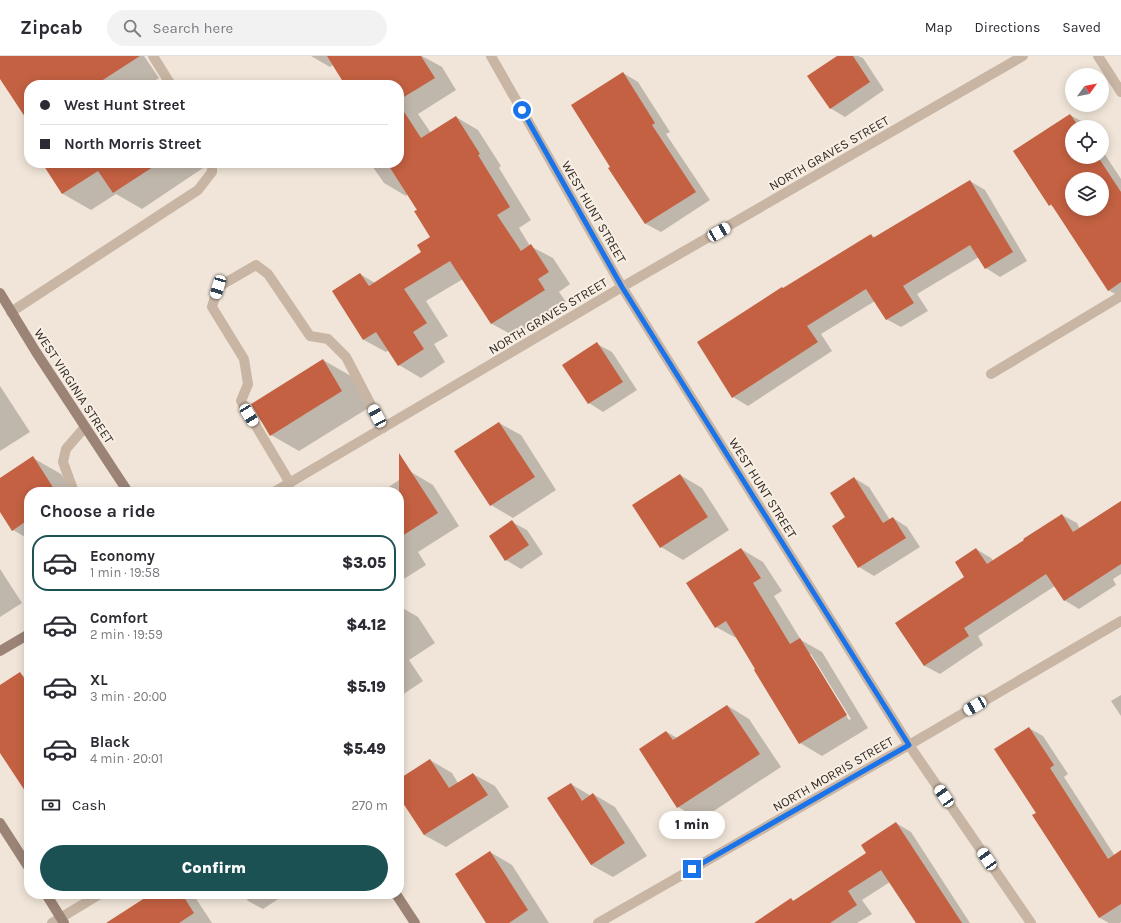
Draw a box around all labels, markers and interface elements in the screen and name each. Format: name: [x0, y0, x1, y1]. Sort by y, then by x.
search box: [107, 10, 387, 46]
text: Zipcab: [20, 17, 83, 39]
icon: search: [121, 17, 143, 39]
text: Search here: [153, 19, 233, 37]
text: Map: [925, 19, 953, 36]
text: Directions: [975, 19, 1040, 36]
text: Saved: [1062, 19, 1101, 36]
north arrow: [1065, 68, 1109, 112]
map controls: [1065, 68, 1109, 216]
text: West Hunt Street: [64, 96, 185, 114]
route start: [513, 101, 531, 119]
street label: NORTH GRAVES STREET: [766, 112, 892, 193]
button: locate: [1065, 120, 1109, 164]
text: North Morris Street: [64, 135, 201, 153]
street label: WEST HUNT STREET: [559, 158, 630, 266]
button: layers: [1065, 172, 1109, 216]
car: [706, 221, 732, 243]
car: [209, 274, 227, 300]
street label: NORTH GRAVES STREET: [486, 274, 611, 357]
street label: WEST VIRGINIA STREET: [31, 326, 117, 447]
car: [238, 402, 260, 428]
car: [366, 403, 388, 429]
street label: WEST HUNT STREET: [726, 435, 800, 541]
text: Choose a ride: [40, 500, 155, 522]
icon: car: [42, 545, 78, 581]
text: Economy: [90, 547, 155, 565]
text: $3.05: [342, 554, 386, 572]
text: 1 min · 19:58: [90, 565, 160, 580]
icon: car: [42, 607, 78, 643]
text: Comfort: [90, 609, 148, 627]
text: $4.12: [346, 616, 386, 634]
text: 2 min · 19:59: [90, 627, 163, 642]
icon: car: [42, 669, 78, 705]
text: XL: [90, 671, 108, 689]
text: $5.19: [347, 678, 386, 696]
text: 3 min · 20:00: [90, 689, 167, 704]
car: [962, 695, 988, 717]
icon: car: [42, 731, 78, 767]
text: Black: [90, 733, 130, 751]
street label: NORTH MORRIS STREET: [770, 733, 896, 815]
text: $5.49: [343, 740, 386, 758]
text: 4 min · 20:01: [90, 751, 163, 766]
car: [932, 783, 956, 809]
icon: cash: [40, 794, 62, 816]
text: Cash: [72, 796, 106, 814]
text: 270 m: [351, 798, 388, 813]
callout: 1 min: [659, 811, 725, 839]
text: 1 min: [675, 817, 709, 832]
button: Confirm: [40, 845, 388, 891]
car: [975, 846, 999, 872]
route end: [683, 860, 701, 878]

